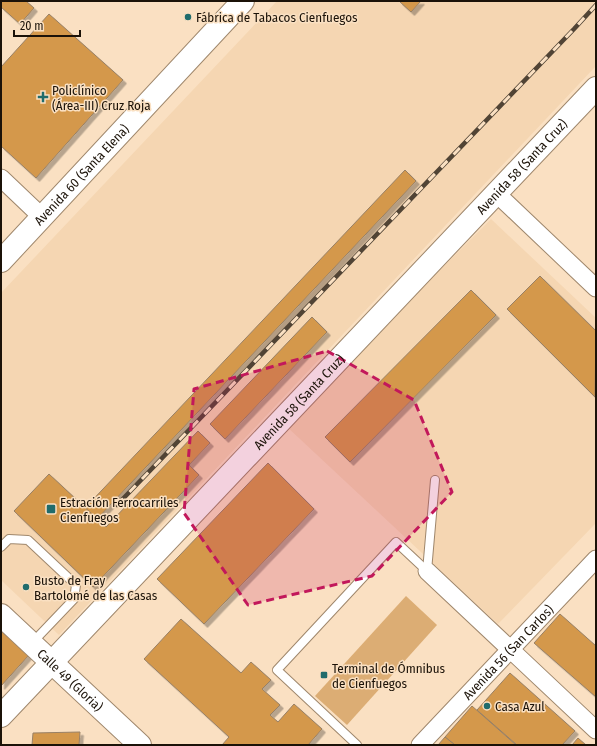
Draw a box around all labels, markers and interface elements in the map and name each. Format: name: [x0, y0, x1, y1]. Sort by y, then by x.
place label: Fábrica de Tabacos Cienfuegos: [196, 10, 358, 25]
scale bar: [14, 12, 80, 38]
marker: Fábrica de Tabacos Cienfuegos: [183, 12, 193, 22]
text: 20 m: [20, 19, 44, 33]
place label: Policlínico (Área-III) Cruz Roja: [52, 83, 151, 113]
marker: Policlínico (Área-III) Cruz Roja: [37, 91, 49, 103]
street label: Avenida 58 (Santa Cruz): [473, 116, 570, 217]
street label: Avenida 60 (Santa Elena): [31, 121, 132, 228]
street label: Avenida 58 (Santa Cruz): [250, 351, 347, 452]
place label: Estración Ferrocarriles Cienfuegos: [60, 495, 179, 525]
marker: Estración Ferrocarriles Cienfuegos: [45, 503, 57, 515]
place label: Busto de Fray Bartolomé de las Casas: [34, 573, 158, 603]
marker: Busto de Fray Bartolomé de las Casas: [21, 582, 31, 592]
street label: Avenida 56 (San Carlos): [460, 601, 556, 702]
street label: Calle 49 (Gloria): [35, 646, 106, 714]
place label: Terminal de Ómnibus de Cienfuegos: [332, 661, 446, 691]
marker: Terminal de Ómnibus de Cienfuegos: [319, 670, 329, 680]
place label: Casa Azul: [495, 699, 545, 714]
marker: Casa Azul: [482, 701, 492, 711]

